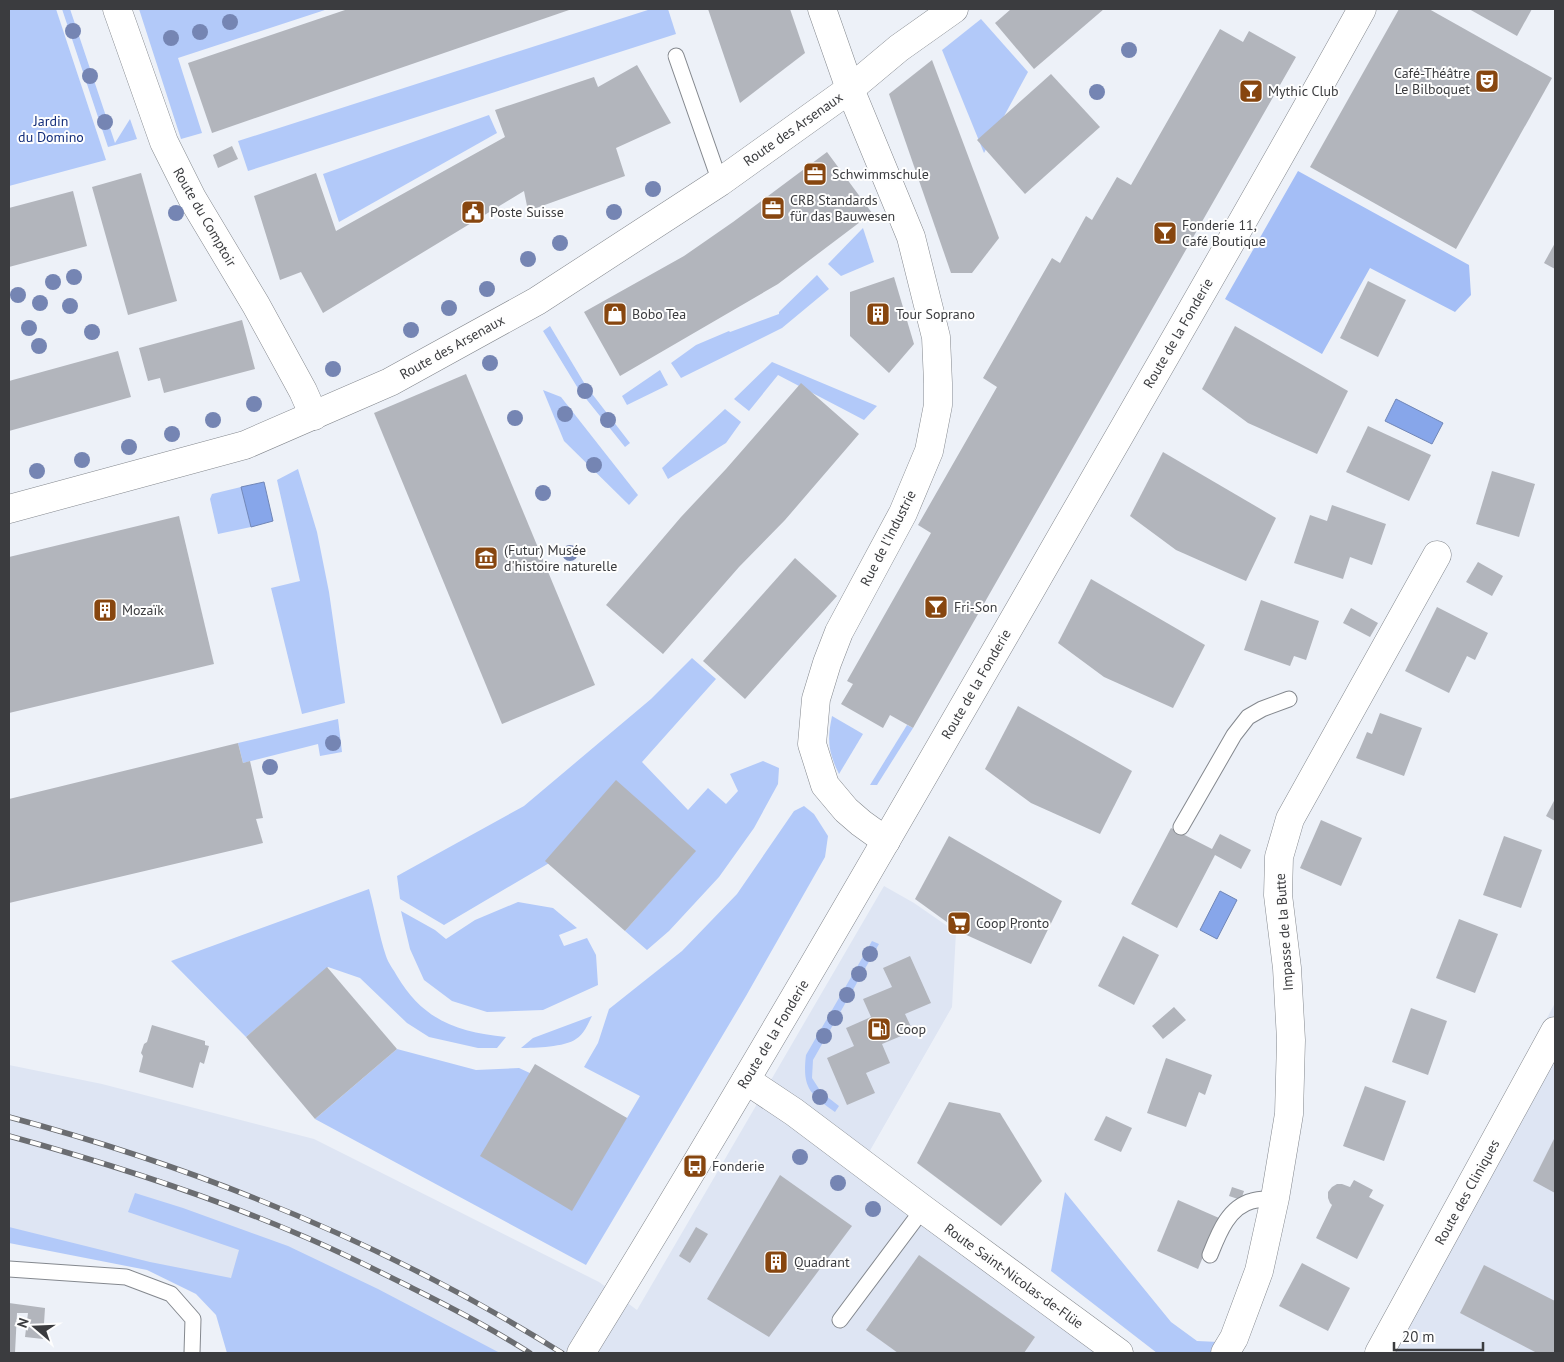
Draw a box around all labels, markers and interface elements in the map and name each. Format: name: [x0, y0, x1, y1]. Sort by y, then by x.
place label: Café-Théâtre Le Bilboquet: [1394, 64, 1470, 98]
theatre icon: Café-Théâtre Le Bilboquet: [1474, 68, 1500, 94]
bar icon: Mythic Club: [1238, 78, 1264, 104]
place label: Mythic Club: [1268, 82, 1339, 100]
street label: Route des Arsenaux: [740, 88, 846, 170]
park label: Jardin du Domino: [18, 112, 84, 146]
office icon: Schwimmschule: [802, 161, 828, 187]
street label: Route du Comptoir: [169, 164, 241, 270]
place label: Schwimmschule: [832, 165, 929, 183]
place label: CRB Standards für das Bauwesen: [790, 191, 895, 225]
office icon: CRB Standards für das Bauwesen: [760, 195, 786, 221]
public building icon: Poste Suisse: [460, 199, 486, 225]
place label: Poste Suisse: [490, 203, 564, 221]
place label: Fonderie 11, Café Boutique: [1182, 216, 1266, 250]
bar icon: Fonderie 11, Café Boutique: [1152, 220, 1178, 246]
street label: Route de la Fonderie: [1139, 275, 1217, 391]
shop icon: Bobo Tea: [602, 301, 628, 327]
building icon: Tour Soprano: [865, 301, 891, 327]
place label: Bobo Tea: [632, 305, 686, 323]
place label: Tour Soprano: [896, 305, 975, 323]
street label: Route des Arsenaux: [396, 311, 508, 383]
street label: Rue de l'Industrie: [856, 487, 920, 589]
place label: (Futur) Musée d'histoire naturelle: [504, 541, 617, 575]
museum icon: (Futur) Musée d'histoire naturelle: [473, 545, 499, 571]
bar icon: Fri-Son: [923, 594, 949, 620]
building icon: Mozaïk: [92, 597, 118, 623]
place label: Fri-Son: [954, 598, 997, 616]
place label: Mozaïk: [122, 601, 164, 619]
street label: Route de la Fonderie: [937, 626, 1015, 742]
street label: Impasse de la Butte: [1271, 873, 1297, 991]
supermarket icon: Coop Pronto: [946, 910, 972, 936]
place label: Coop Pronto: [976, 914, 1049, 932]
street label: Route de la Fonderie: [733, 976, 813, 1092]
fuel station icon: Coop: [866, 1016, 892, 1042]
place label: Coop: [896, 1020, 926, 1038]
street label: Route des Cliniques: [1431, 1136, 1503, 1248]
bus stop icon: Fonderie: [682, 1153, 708, 1179]
place label: Fonderie: [712, 1157, 765, 1175]
street label: Route Saint-Nicolas-de-Flüe: [941, 1219, 1087, 1333]
building icon: Quadrant: [763, 1249, 789, 1275]
place label: Quadrant: [794, 1253, 850, 1271]
north arrow: [10, 1302, 60, 1352]
text: N: [13, 1315, 33, 1330]
scale bar: [1394, 1320, 1483, 1352]
text: 20 m: [1402, 1327, 1435, 1346]

